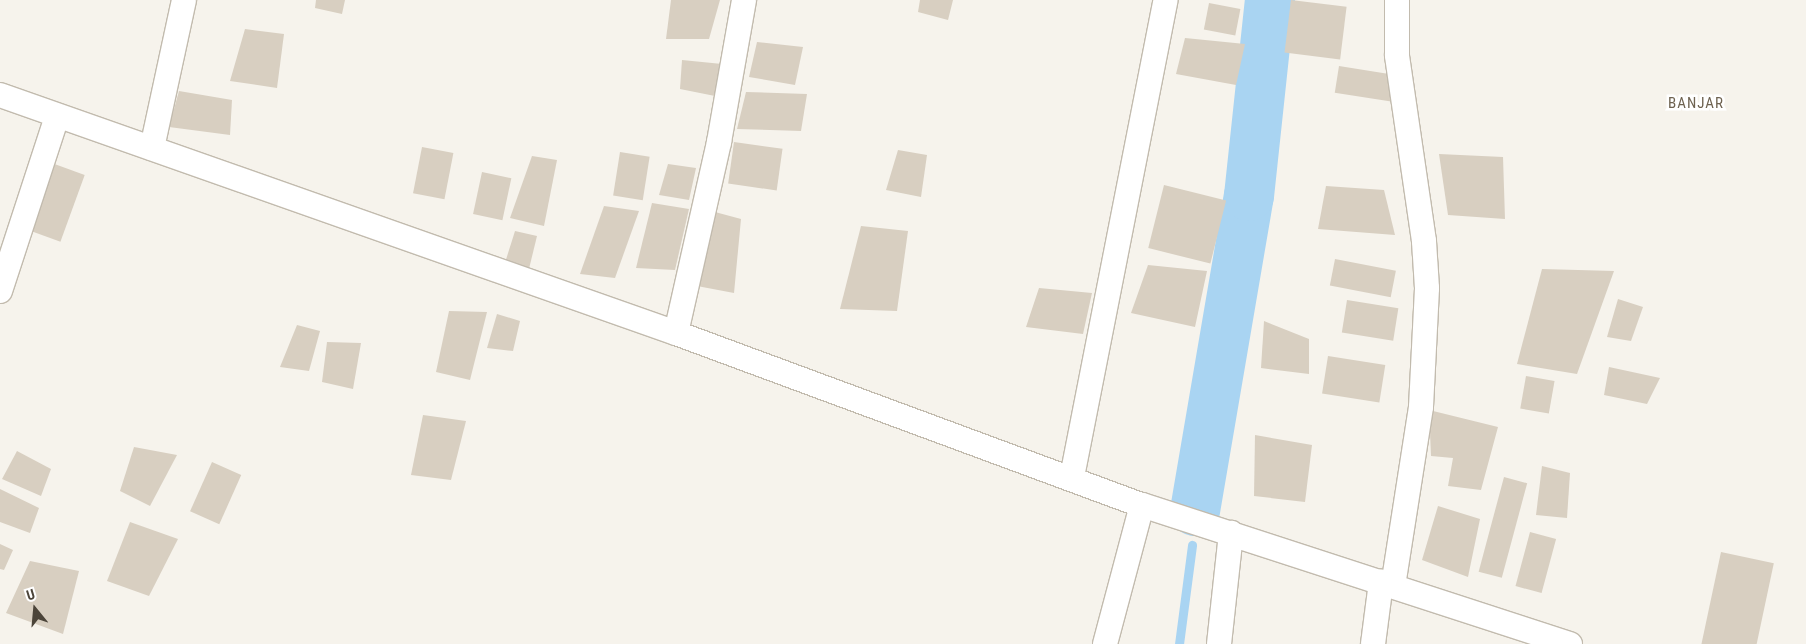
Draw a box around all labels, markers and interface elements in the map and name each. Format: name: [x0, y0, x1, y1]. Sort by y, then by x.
district label: BANJAR: [1667, 95, 1725, 113]
north arrow: [10, 584, 60, 634]
text: U: [24, 586, 37, 603]

